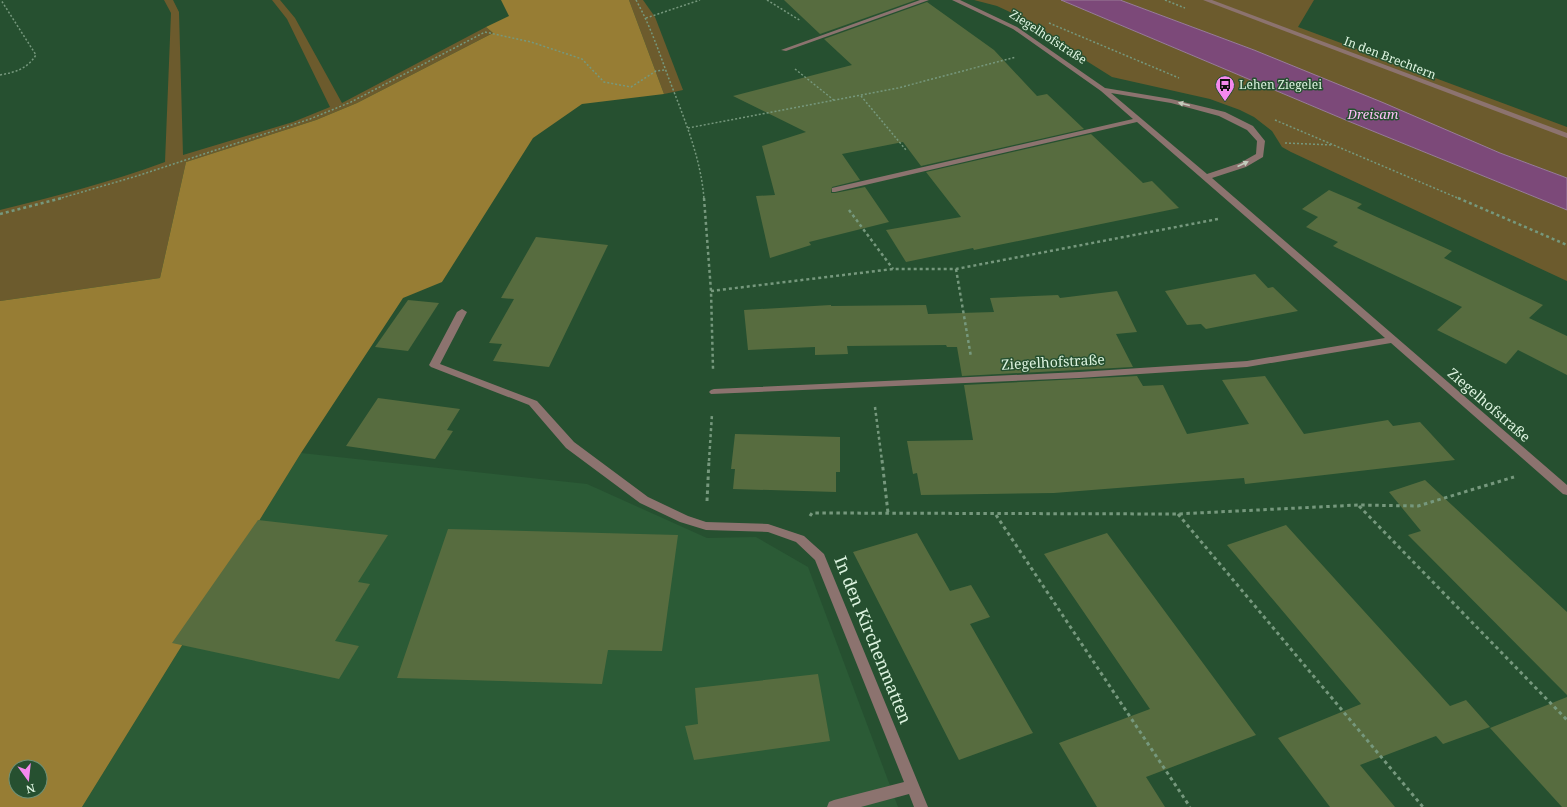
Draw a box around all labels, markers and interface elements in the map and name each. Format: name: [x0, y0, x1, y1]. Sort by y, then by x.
street label: Ziegelhofstraße: [1006, 5, 1090, 68]
street label: In den Brechtern: [1342, 32, 1439, 83]
bus stop icon: Lehen Ziegelei: [1214, 74, 1236, 102]
place label: Lehen Ziegelei: [1239, 76, 1322, 93]
one-way arrow: [1178, 101, 1190, 107]
water label: Dreisam: [1347, 105, 1399, 123]
one-way arrow: [1237, 161, 1249, 168]
street label: Ziegelhofstraße: [1001, 349, 1105, 374]
street label: Ziegelhofstraße: [1444, 363, 1535, 446]
street label: In den Kirchenmatten: [829, 553, 918, 727]
north arrow: [8, 759, 48, 799]
text: N: [24, 781, 37, 798]

